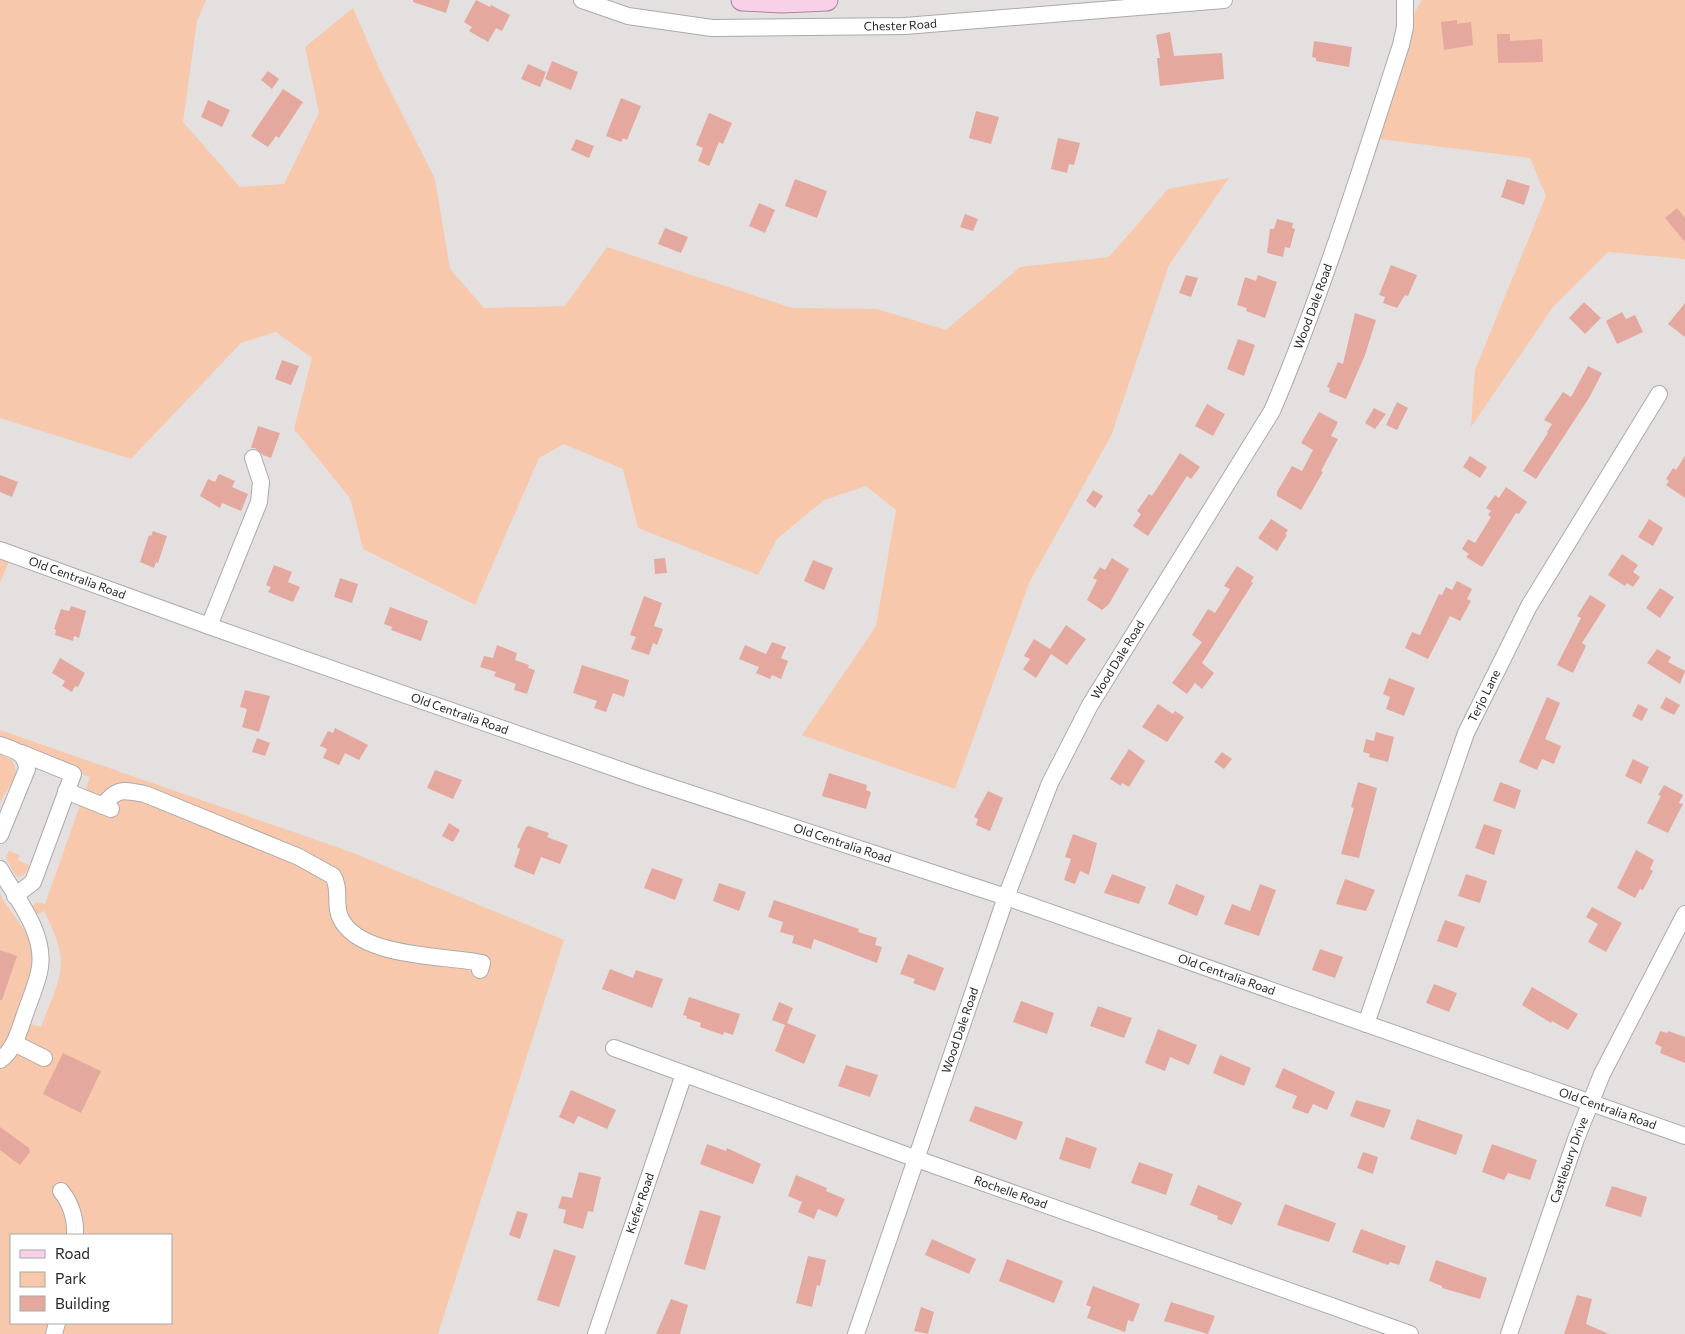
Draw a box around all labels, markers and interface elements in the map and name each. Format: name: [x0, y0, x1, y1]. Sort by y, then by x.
street label: Chester Road: [864, 15, 938, 32]
street label: Wood Dale Road: [1290, 262, 1334, 351]
street label: Old Centralia Road: [27, 553, 128, 601]
street label: Wood Dale Road: [1087, 617, 1147, 701]
street label: Terjo Lane: [1465, 667, 1502, 724]
street label: Old Centralia Road: [409, 689, 511, 736]
street label: Old Centralia Road: [792, 820, 893, 865]
street label: Old Centralia Road: [1176, 950, 1277, 997]
street label: Wood Dale Road: [938, 985, 981, 1075]
street label: Old Centralia Road: [1557, 1084, 1659, 1131]
street label: Castlebury Drive: [1547, 1115, 1590, 1205]
street label: Kiefer Road: [623, 1171, 656, 1235]
street label: Rochelle Road: [972, 1172, 1050, 1211]
legend: [10, 1234, 172, 1324]
text: Road: [55, 1244, 90, 1262]
text: Park: [55, 1269, 86, 1287]
text: Building: [55, 1294, 110, 1312]

